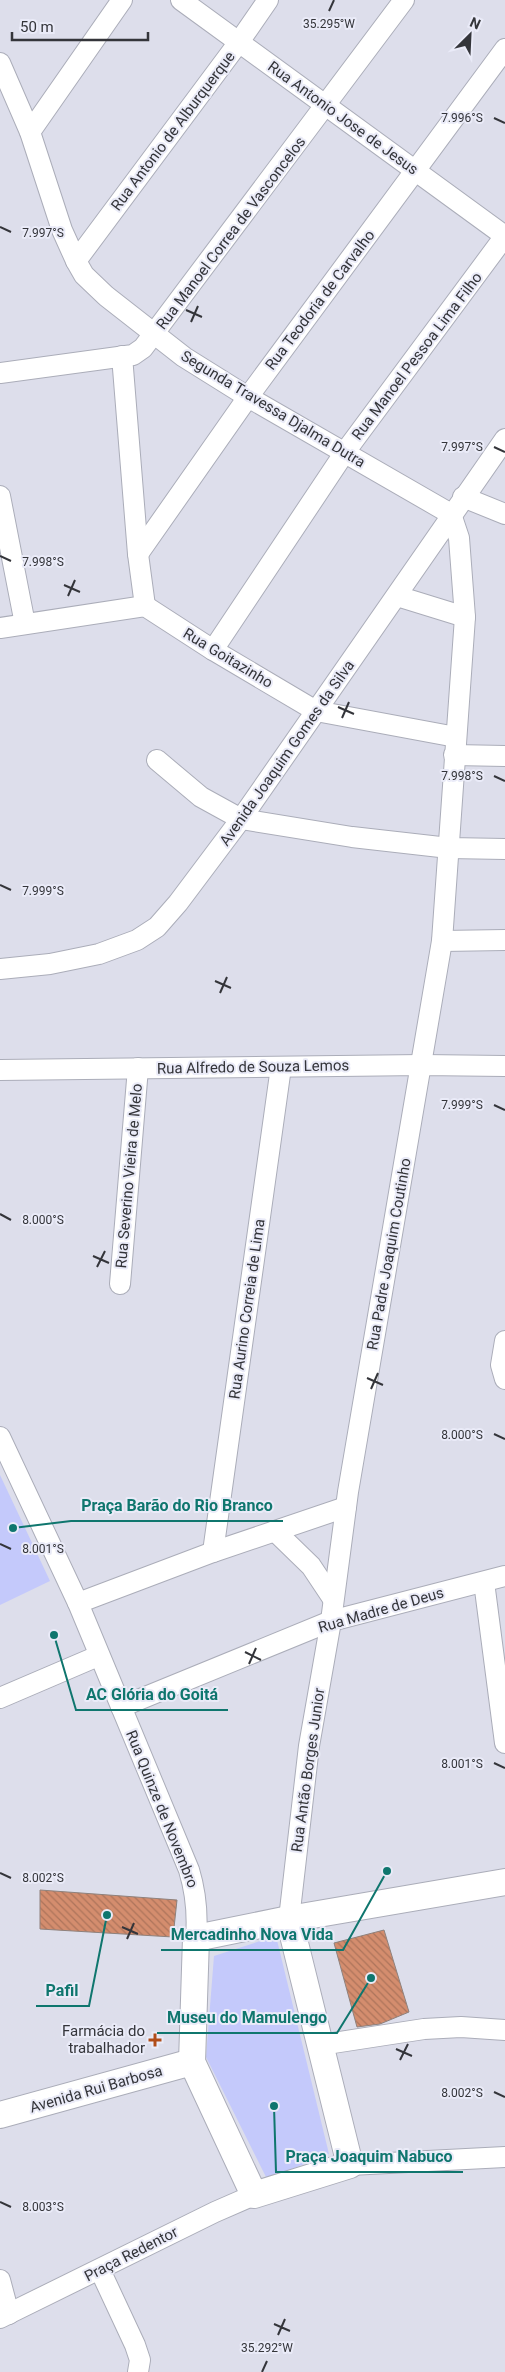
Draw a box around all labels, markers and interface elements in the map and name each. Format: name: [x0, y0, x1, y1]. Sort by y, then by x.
scale bar: [12, 10, 149, 42]
north arrow: [445, 10, 495, 60]
text: N: [468, 14, 483, 32]
text: 35.295°W: [303, 17, 355, 31]
text: 50 m: [20, 18, 54, 36]
street label: Rua Antonio de Alburquerque: [107, 48, 239, 214]
street label: Rua Antonio Jose de Jesus: [264, 57, 422, 179]
text: 7.996°S: [441, 111, 483, 125]
street label: Rua Manoel Correa de Vasconcelos: [153, 133, 309, 333]
text: 7.997°S: [22, 226, 64, 240]
street label: Rua Teodoria de Carvalho: [262, 226, 378, 374]
street label: Rua Manoel Pessoa Lima Filho: [348, 269, 486, 443]
street label: Segunda Travessa Djalma Dutra: [178, 347, 368, 471]
text: 7.997°S: [441, 440, 483, 454]
text: 7.998°S: [22, 555, 64, 569]
street label: Rua Goitazinho: [180, 624, 276, 692]
street label: Avenida Joaquim Gomes da Silva: [216, 657, 358, 849]
text: 7.998°S: [441, 769, 483, 783]
text: 7.999°S: [22, 884, 64, 898]
street label: Rua Alfredo de Souza Lemos: [157, 1056, 349, 1078]
street label: Rua Severino Vieira de Melo: [112, 1083, 146, 1269]
text: 7.999°S: [441, 1098, 483, 1112]
street label: Rua Padre Joaquim Coutinho: [363, 1157, 415, 1351]
text: 8.000°S: [22, 1213, 64, 1227]
street label: Rua Aurino Correia de Lima: [225, 1218, 269, 1400]
text: 8.000°S: [441, 1428, 483, 1442]
callout: Praça Barão do Rio Branco: [71, 1490, 283, 1521]
text: Praça Barão do Rio Branco: [81, 1496, 273, 1515]
text: 8.001°S: [22, 1542, 64, 1556]
street label: Rua Madre de Deus: [316, 1583, 446, 1637]
callout: AC Glória do Goitá: [76, 1679, 228, 1710]
text: AC Glória do Goitá: [86, 1685, 218, 1704]
street label: Rua Antão Borges Junior: [288, 1687, 328, 1853]
street label: Rua Quinze de Novembro: [122, 1728, 202, 1890]
text: 8.001°S: [441, 1757, 483, 1771]
text: 8.002°S: [22, 1871, 64, 1885]
callout: Mercadinho Nova Vida: [161, 1919, 343, 1950]
text: Mercadinho Nova Vida: [171, 1925, 334, 1944]
callout: Pafil: [36, 1975, 89, 2006]
text: Pafil: [46, 1981, 78, 2000]
callout: Museu do Mamulengo: [157, 2002, 337, 2033]
text: Museu do Mamulengo: [167, 2008, 327, 2027]
place label: Farmácia do trabalhador: [62, 2022, 145, 2057]
marker: Farmácia do trabalhador: [149, 2034, 161, 2046]
street label: Avenida Rui Barbosa: [28, 2061, 164, 2117]
text: 8.002°S: [441, 2086, 483, 2100]
callout: Praça Joaquim Nabuco: [276, 2141, 463, 2172]
text: Praça Joaquim Nabuco: [285, 2147, 453, 2166]
text: 8.003°S: [22, 2200, 64, 2214]
street label: Praça Redentor: [81, 2223, 181, 2285]
text: 35.292°W: [241, 2341, 293, 2355]

